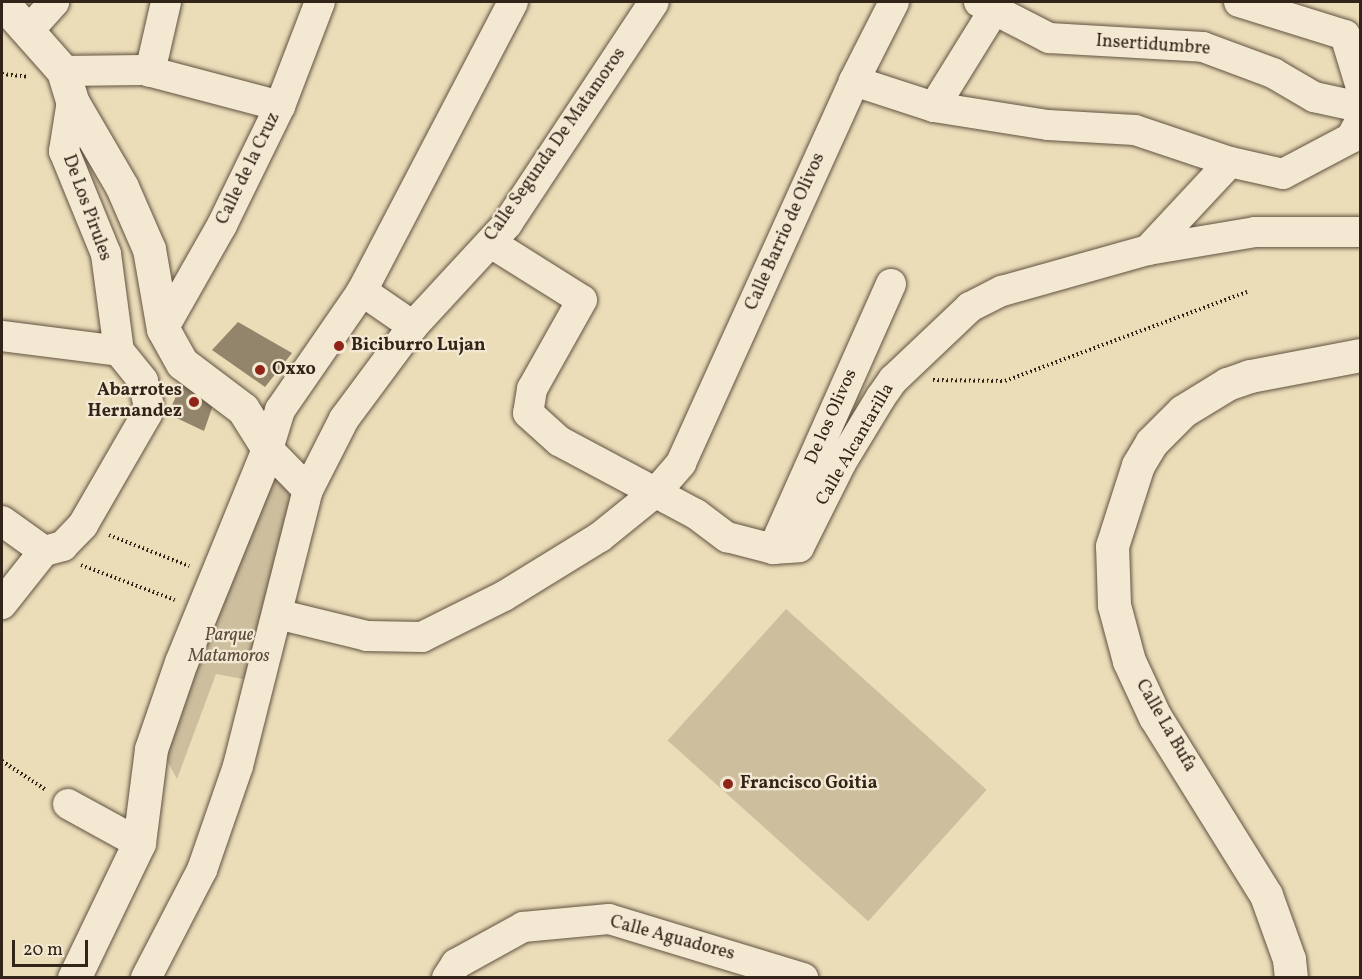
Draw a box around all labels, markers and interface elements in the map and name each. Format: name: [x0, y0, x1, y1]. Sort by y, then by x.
street label: Insertidumbre: [1095, 31, 1211, 61]
street label: Calle Segunda De Matamoros: [481, 44, 631, 246]
street label: Calle de la Cruz: [212, 109, 286, 229]
street label: Calle Barrio de Olivos: [741, 150, 831, 314]
street label: De Los Pirules: [57, 152, 115, 264]
place label: Biciburro Lujan: [351, 335, 486, 357]
marker: Biciburro Lujan: [332, 339, 346, 353]
place label: Oxxo: [272, 359, 316, 381]
marker: Oxxo: [253, 363, 267, 377]
street label: De los Olivos: [801, 366, 863, 468]
street label: Calle Alcantarilla: [812, 380, 900, 510]
place label: Abarrotes Hernandez: [88, 381, 182, 424]
marker: Abarrotes Hernandez: [187, 395, 201, 409]
park label: Parque Matamoros: [188, 626, 270, 668]
street label: Calle La Bufa: [1130, 676, 1200, 776]
place label: Francisco Goitia: [740, 773, 878, 795]
marker: Francisco Goitia: [721, 777, 735, 791]
street label: Calle Aguadores: [607, 912, 737, 966]
scale bar: [15, 928, 92, 966]
text: 20 m: [23, 938, 63, 963]

